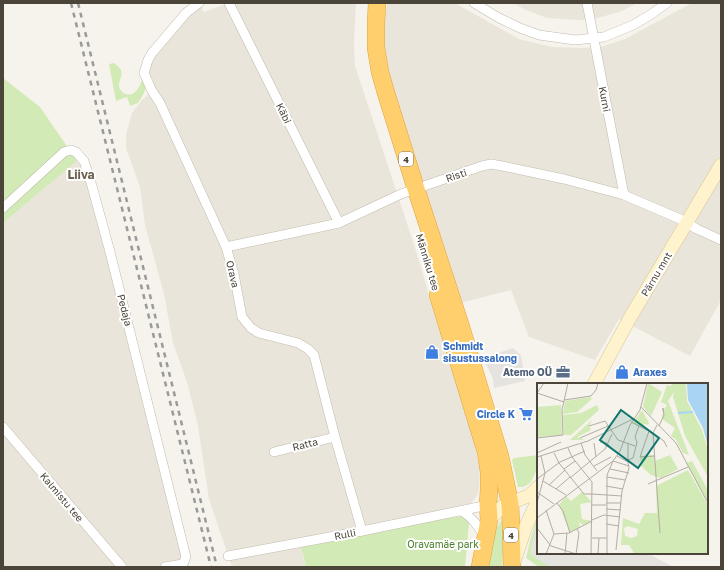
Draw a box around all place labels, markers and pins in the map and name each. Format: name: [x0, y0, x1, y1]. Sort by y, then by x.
place label: Schmidt sisustussalong: [443, 340, 517, 364]
shop icon: Schmidt sisustussalong: [424, 344, 440, 360]
office icon: Atemo OÜ: [555, 364, 571, 380]
shop icon: Araxes: [614, 364, 630, 380]
place label: Atemo OÜ: [503, 366, 552, 378]
place label: Araxes: [633, 366, 667, 378]
supermarket icon: Circle K: [518, 406, 534, 422]
place label: Circle K: [477, 408, 516, 420]

